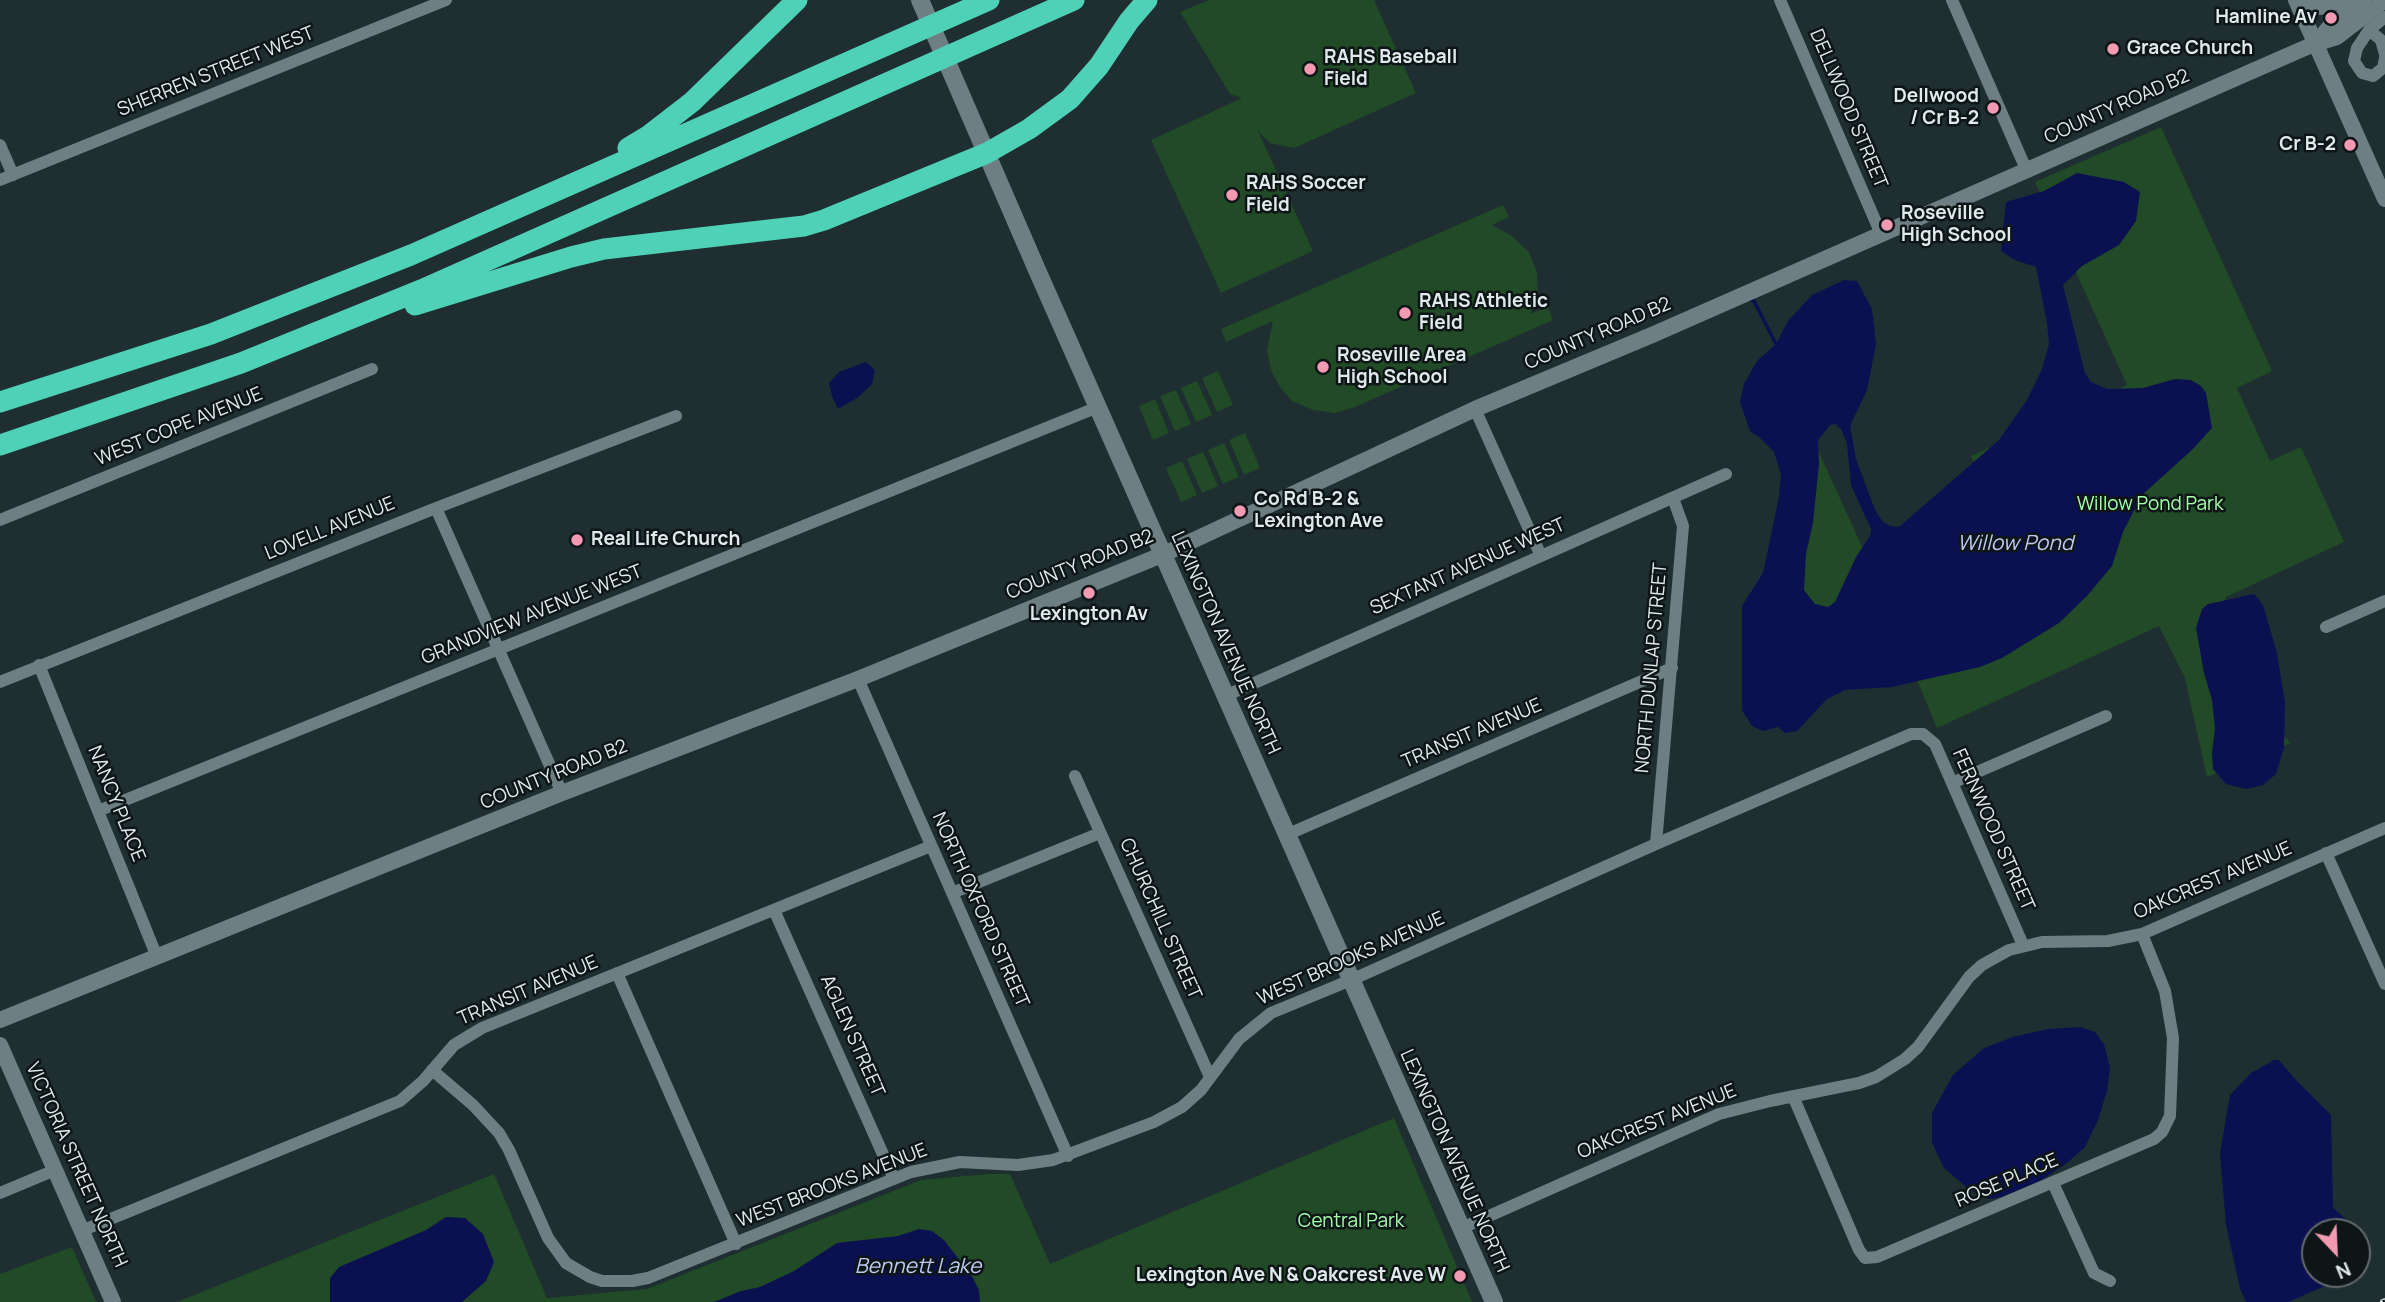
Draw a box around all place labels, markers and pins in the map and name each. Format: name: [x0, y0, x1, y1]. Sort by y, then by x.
place label: Hamline Av: [2215, 7, 2317, 29]
marker: Hamline Av: [2323, 10, 2339, 26]
place label: Grace Church: [2127, 38, 2253, 60]
marker: Grace Church: [2105, 41, 2121, 57]
place label: RAHS Baseball Field: [1324, 47, 1457, 91]
marker: RAHS Baseball Field: [1302, 61, 1318, 77]
place label: Dellwood / Cr B-2: [1894, 86, 1979, 130]
marker: Dellwood / Cr B-2: [1985, 100, 2001, 116]
place label: Cr B-2: [2279, 134, 2336, 156]
marker: Cr B-2: [2342, 137, 2358, 153]
place label: RAHS Soccer Field: [1246, 173, 1366, 217]
marker: RAHS Soccer Field: [1224, 187, 1240, 203]
place label: Roseville High School: [1901, 203, 2012, 247]
marker: Roseville High School: [1879, 217, 1895, 233]
place label: RAHS Athletic Field: [1419, 291, 1548, 335]
marker: RAHS Athletic Field: [1397, 305, 1413, 321]
place label: Roseville Area High School: [1337, 345, 1466, 389]
marker: Roseville Area High School: [1315, 359, 1331, 375]
place label: Co Rd B-2 & Lexington Ave: [1254, 489, 1383, 533]
marker: Co Rd B-2 & Lexington Ave: [1232, 503, 1248, 519]
place label: Real Life Church: [591, 529, 740, 551]
marker: Real Life Church: [569, 532, 585, 548]
marker: Lexington Av: [1081, 585, 1097, 601]
place label: Lexington Av: [1030, 604, 1148, 626]
place label: Lexington Ave N & Oakcrest Ave W: [1136, 1265, 1446, 1287]
marker: Lexington Ave N & Oakcrest Ave W: [1452, 1268, 1468, 1284]

